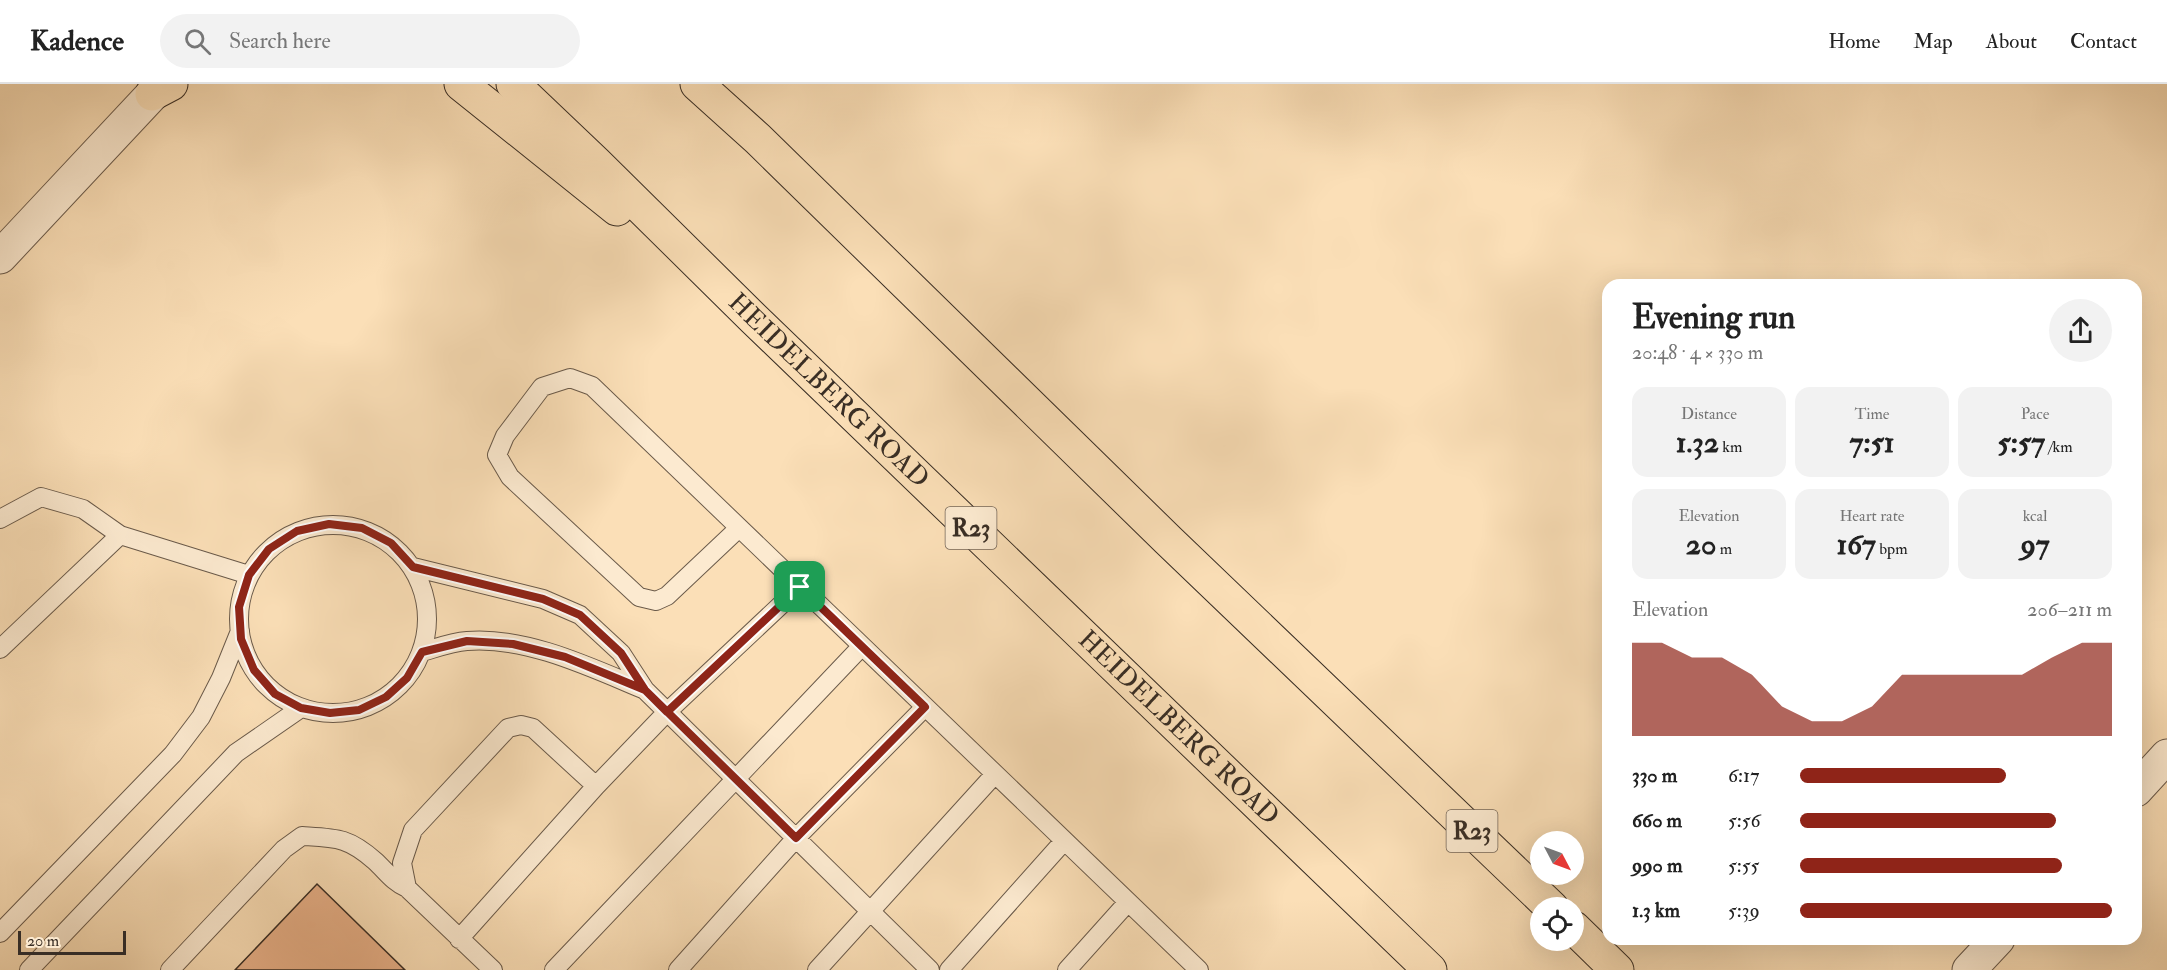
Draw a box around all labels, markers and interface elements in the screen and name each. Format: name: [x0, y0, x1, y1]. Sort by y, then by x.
search box: [160, 14, 580, 68]
text: Kadence: [30, 24, 124, 59]
icon: search: [181, 25, 214, 58]
text: Search here: [229, 27, 331, 55]
text: Home: [1828, 28, 1880, 55]
text: Map: [1913, 28, 1953, 55]
text: About: [1986, 28, 2037, 55]
text: Contact: [2070, 28, 2137, 55]
street label: HEIDELBERG ROAD: [721, 287, 936, 495]
text: Evening run: [1632, 297, 1795, 338]
button: share: [2049, 299, 2112, 362]
text: 20:48 · 4 × 330 m: [1632, 340, 1763, 365]
text: Distance: [1681, 404, 1737, 424]
text: Time: [1855, 404, 1889, 424]
text: Pace: [2021, 404, 2049, 424]
text: 1.32: [1676, 424, 1719, 461]
text: 7:51: [1849, 424, 1895, 461]
text: 5:57: [1997, 424, 2045, 461]
text: km: [1719, 437, 1742, 457]
text: /km: [2045, 437, 2073, 457]
text: Elevation: [1679, 506, 1739, 526]
text: Heart rate: [1839, 506, 1905, 526]
text: kcal: [2023, 506, 2047, 526]
road number: R23: [946, 507, 996, 549]
text: 20: [1686, 526, 1716, 563]
text: 167: [1836, 526, 1876, 563]
text: 97: [2020, 526, 2050, 563]
text: m: [1716, 539, 1732, 559]
text: bpm: [1876, 539, 1908, 559]
pin: [774, 561, 825, 612]
icon: arrive: [783, 570, 816, 603]
text: Elevation: [1632, 597, 1708, 622]
text: 206–211 m: [2027, 597, 2112, 622]
street label: HEIDELBERG ROAD: [1071, 624, 1286, 832]
text: 330 m: [1632, 763, 1677, 788]
text: 6:17: [1728, 763, 1759, 788]
text: 660 m: [1632, 808, 1682, 833]
text: 5:56: [1728, 808, 1761, 833]
road number: R23: [1446, 810, 1498, 852]
north arrow: [1530, 831, 1584, 885]
map controls: [1530, 831, 1584, 951]
text: 990 m: [1632, 853, 1682, 878]
text: 5:55: [1728, 853, 1759, 878]
button: locate: [1530, 897, 1584, 951]
text: 1.3 km: [1632, 898, 1680, 923]
text: 5:39: [1728, 898, 1760, 923]
scale bar: [18, 928, 126, 956]
text: 20 m: [27, 931, 59, 951]

